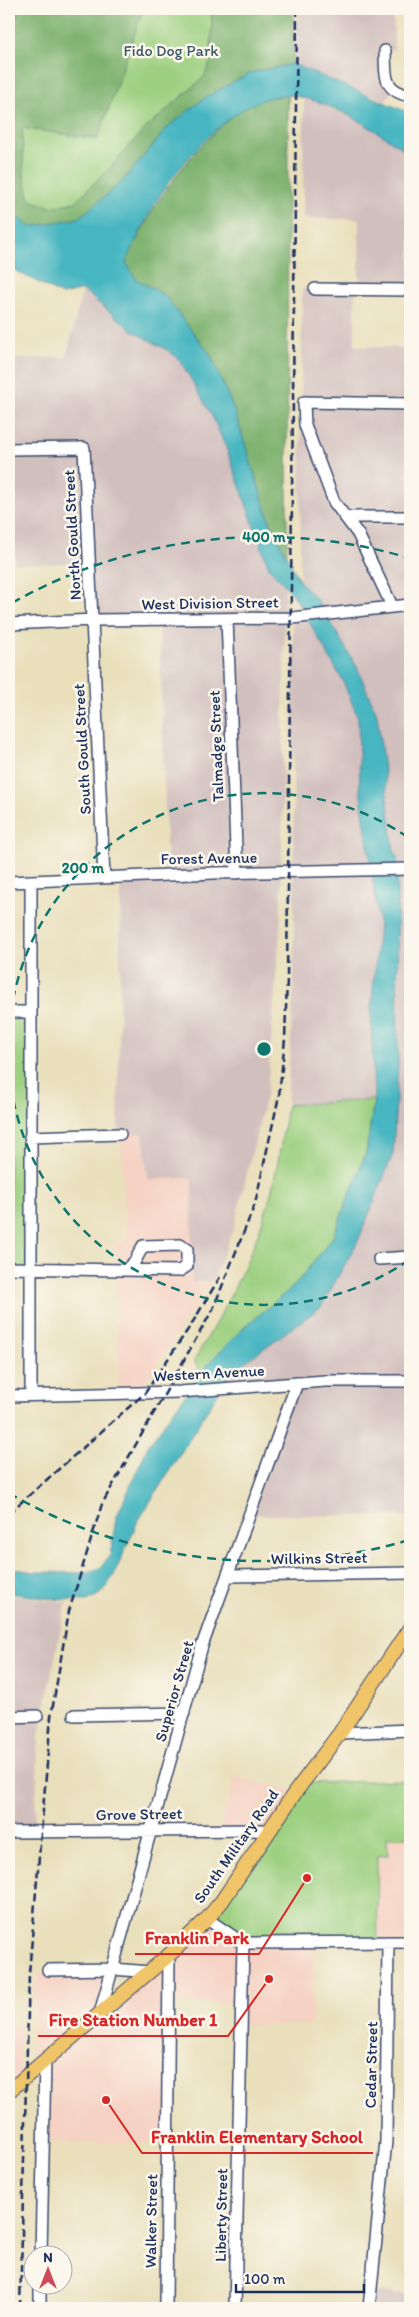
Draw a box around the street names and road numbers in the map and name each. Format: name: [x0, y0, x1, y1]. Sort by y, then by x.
street label: North Gould Street: [59, 469, 85, 601]
street label: West Division Street: [141, 592, 279, 614]
street label: South Gould Street: [69, 683, 95, 815]
street label: Talmadge Street: [205, 690, 227, 802]
street label: Forest Avenue: [160, 848, 258, 868]
street label: Western Avenue: [153, 1361, 265, 1385]
street label: Wilkins Street: [270, 1548, 368, 1568]
street label: Superior Street: [150, 1638, 198, 1744]
street label: South Military Road: [189, 1785, 283, 1907]
street label: Grove Street: [95, 1804, 183, 1824]
street label: Cedar Street: [361, 2021, 381, 2109]
street label: Liberty Street: [211, 2168, 231, 2262]
street label: Walker Street: [141, 2174, 161, 2268]

